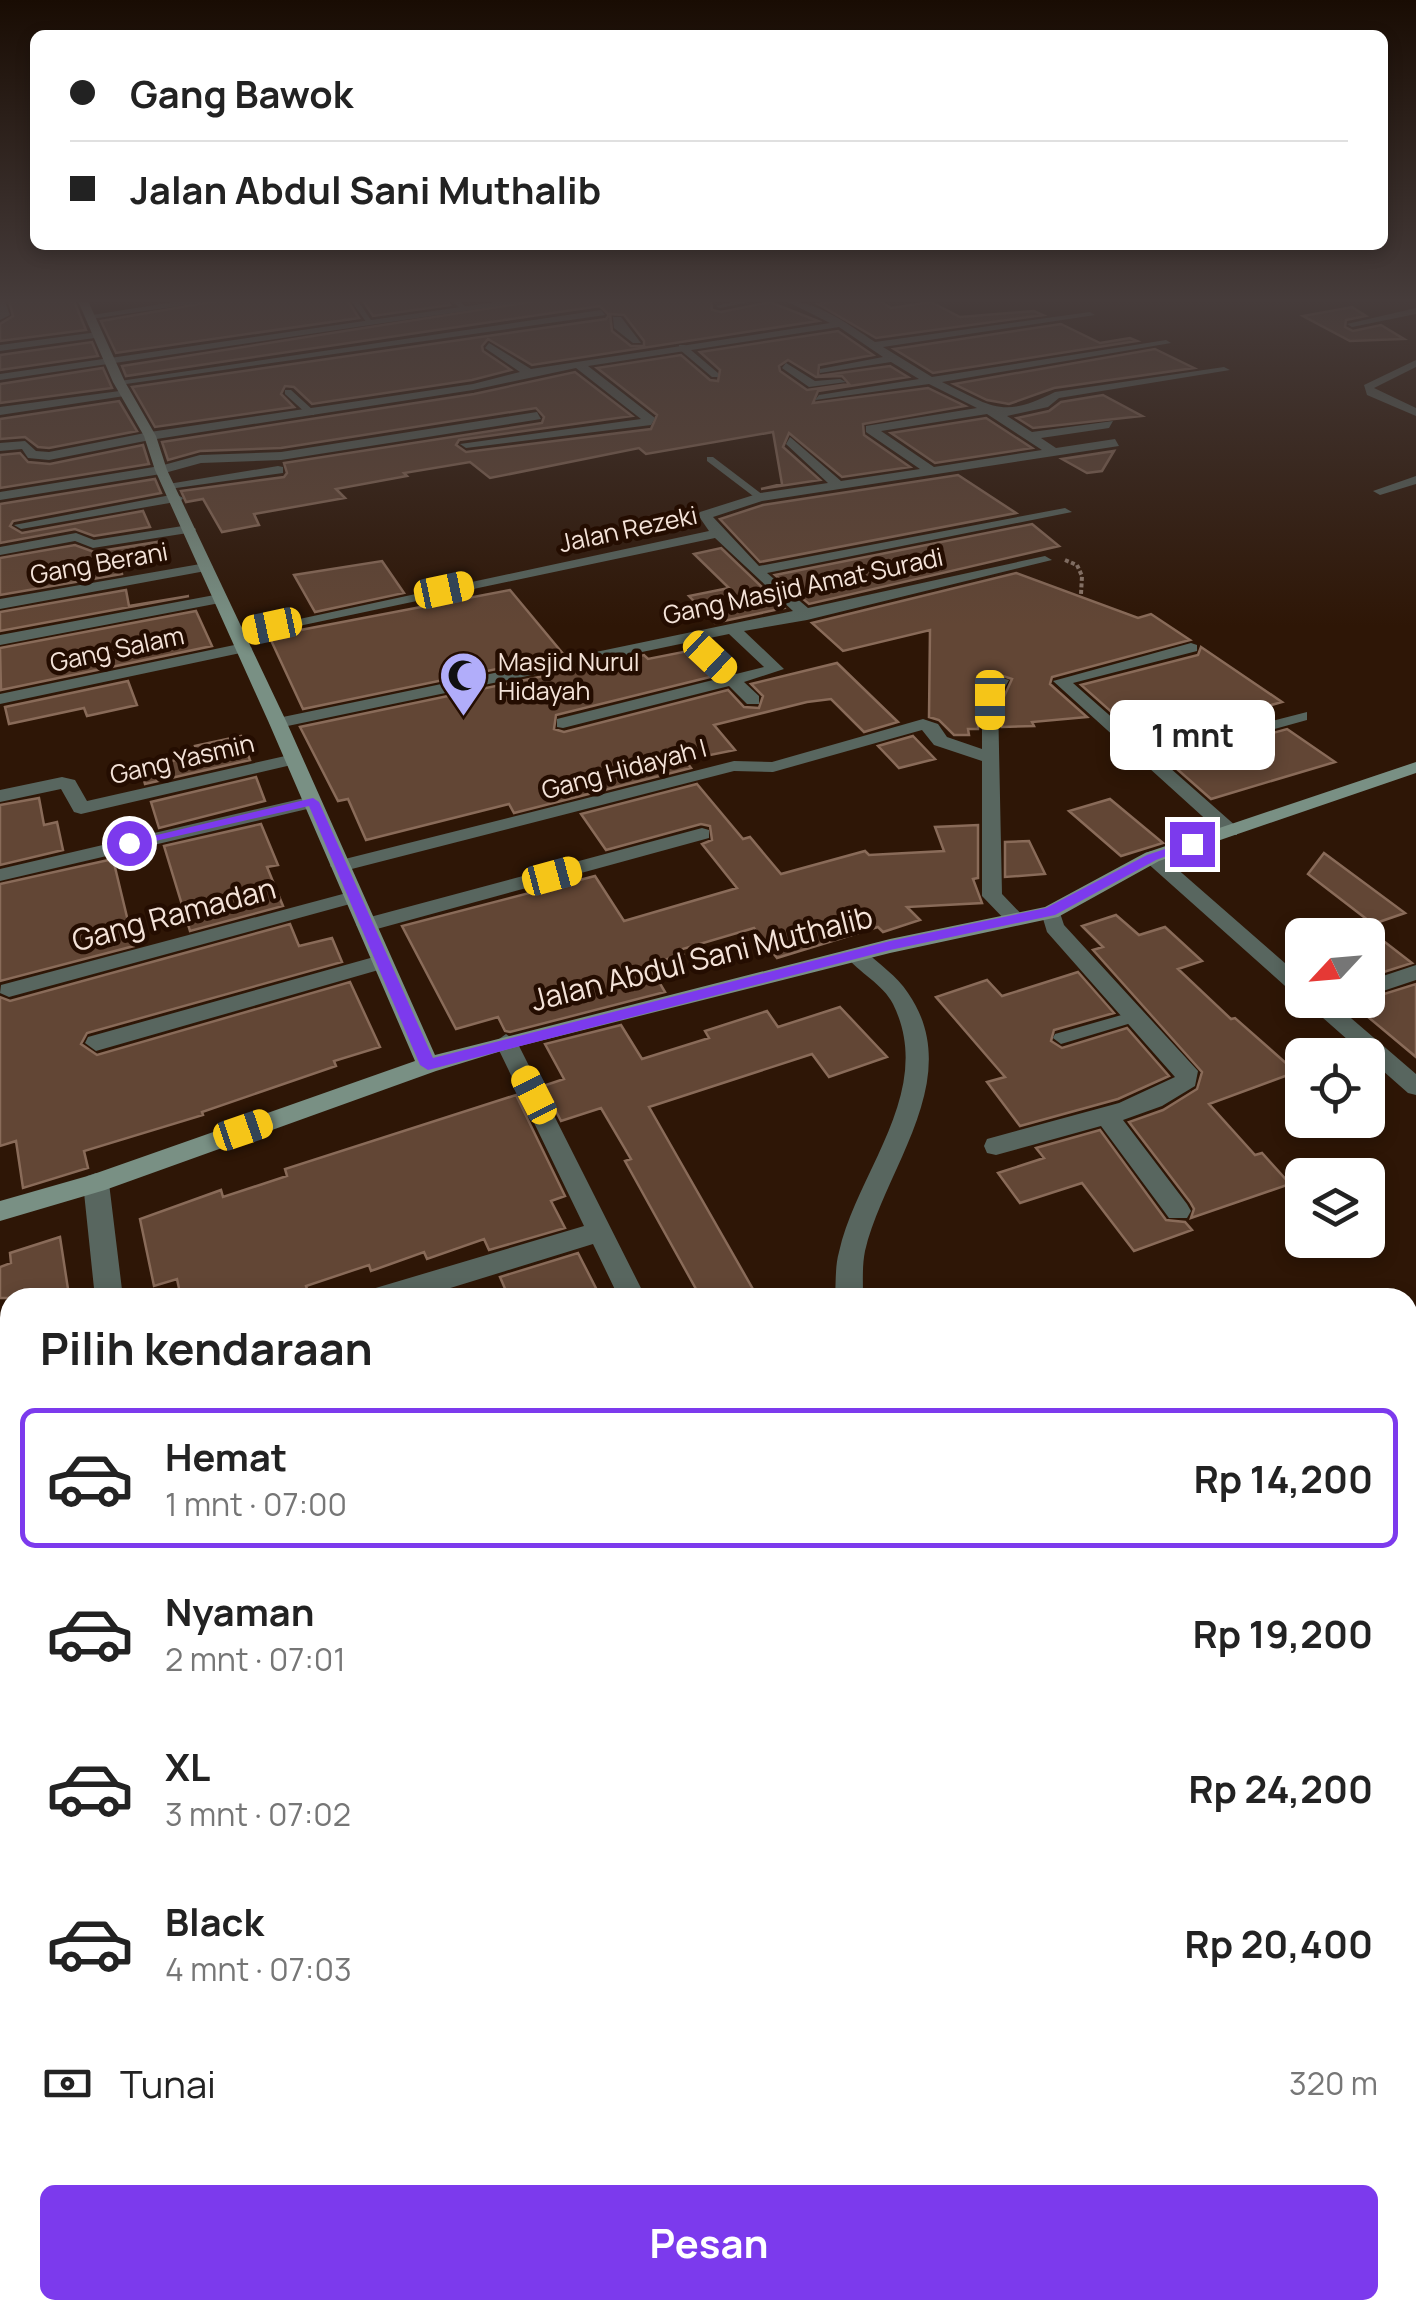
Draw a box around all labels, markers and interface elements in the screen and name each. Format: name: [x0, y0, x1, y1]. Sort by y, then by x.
text: Gang Bawok: [130, 67, 353, 119]
text: Jalan Abdul Sani Muthalib: [130, 163, 601, 215]
street label: Jalan Rezeki: [556, 497, 700, 560]
street label: Gang Berani: [27, 533, 170, 592]
street label: Gang Masjid Amat Suradi: [660, 539, 946, 632]
car: [412, 569, 476, 611]
car: [240, 605, 304, 647]
street label: Gang Salam: [47, 617, 187, 680]
car: [678, 626, 742, 688]
place label: Masjid Nurul Hidayah: [498, 644, 640, 708]
mosque icon: Masjid Nurul Hidayah: [437, 650, 489, 718]
car: [975, 670, 1005, 730]
callout: 1 mnt: [1110, 699, 1274, 769]
text: 1 mnt: [1151, 713, 1234, 757]
street label: Gang Yasmin: [106, 725, 257, 792]
street label: Gang Hidayah I: [538, 730, 710, 807]
route start: [107, 821, 152, 866]
route end: [1170, 822, 1215, 867]
car: [519, 854, 585, 898]
street label: Gang Ramadan: [67, 867, 280, 960]
street label: Jalan Abdul Sani Muthalib: [527, 895, 877, 1020]
north arrow: [1285, 918, 1385, 1018]
map controls: [1285, 918, 1385, 1258]
button: locate: [1285, 1038, 1385, 1138]
car: [507, 1061, 561, 1129]
car: [210, 1106, 276, 1154]
button: layers: [1285, 1158, 1385, 1258]
text: Pilih kendaraan: [40, 1317, 373, 1379]
text: Hemat: [165, 1430, 287, 1482]
icon: car: [45, 1433, 135, 1523]
text: Rp 14,200: [1194, 1452, 1373, 1504]
text: 1 mnt · 07:00: [165, 1482, 347, 1526]
text: Nyaman: [165, 1585, 315, 1637]
icon: car: [45, 1588, 135, 1678]
text: Rp 19,200: [1193, 1607, 1373, 1659]
text: 2 mnt · 07:01: [165, 1637, 346, 1681]
text: XL: [165, 1740, 210, 1792]
icon: car: [45, 1743, 135, 1833]
text: Rp 24,200: [1189, 1762, 1373, 1814]
text: 3 mnt · 07:02: [165, 1792, 351, 1836]
text: Black: [165, 1895, 264, 1947]
icon: car: [45, 1898, 135, 1988]
text: Rp 20,400: [1185, 1917, 1373, 1969]
text: 4 mnt · 07:03: [165, 1947, 352, 1991]
icon: cash: [40, 2056, 95, 2111]
text: Tunai: [120, 2057, 216, 2109]
text: 320 m: [1289, 2061, 1378, 2105]
button: Pesan: [40, 2185, 1378, 2300]

